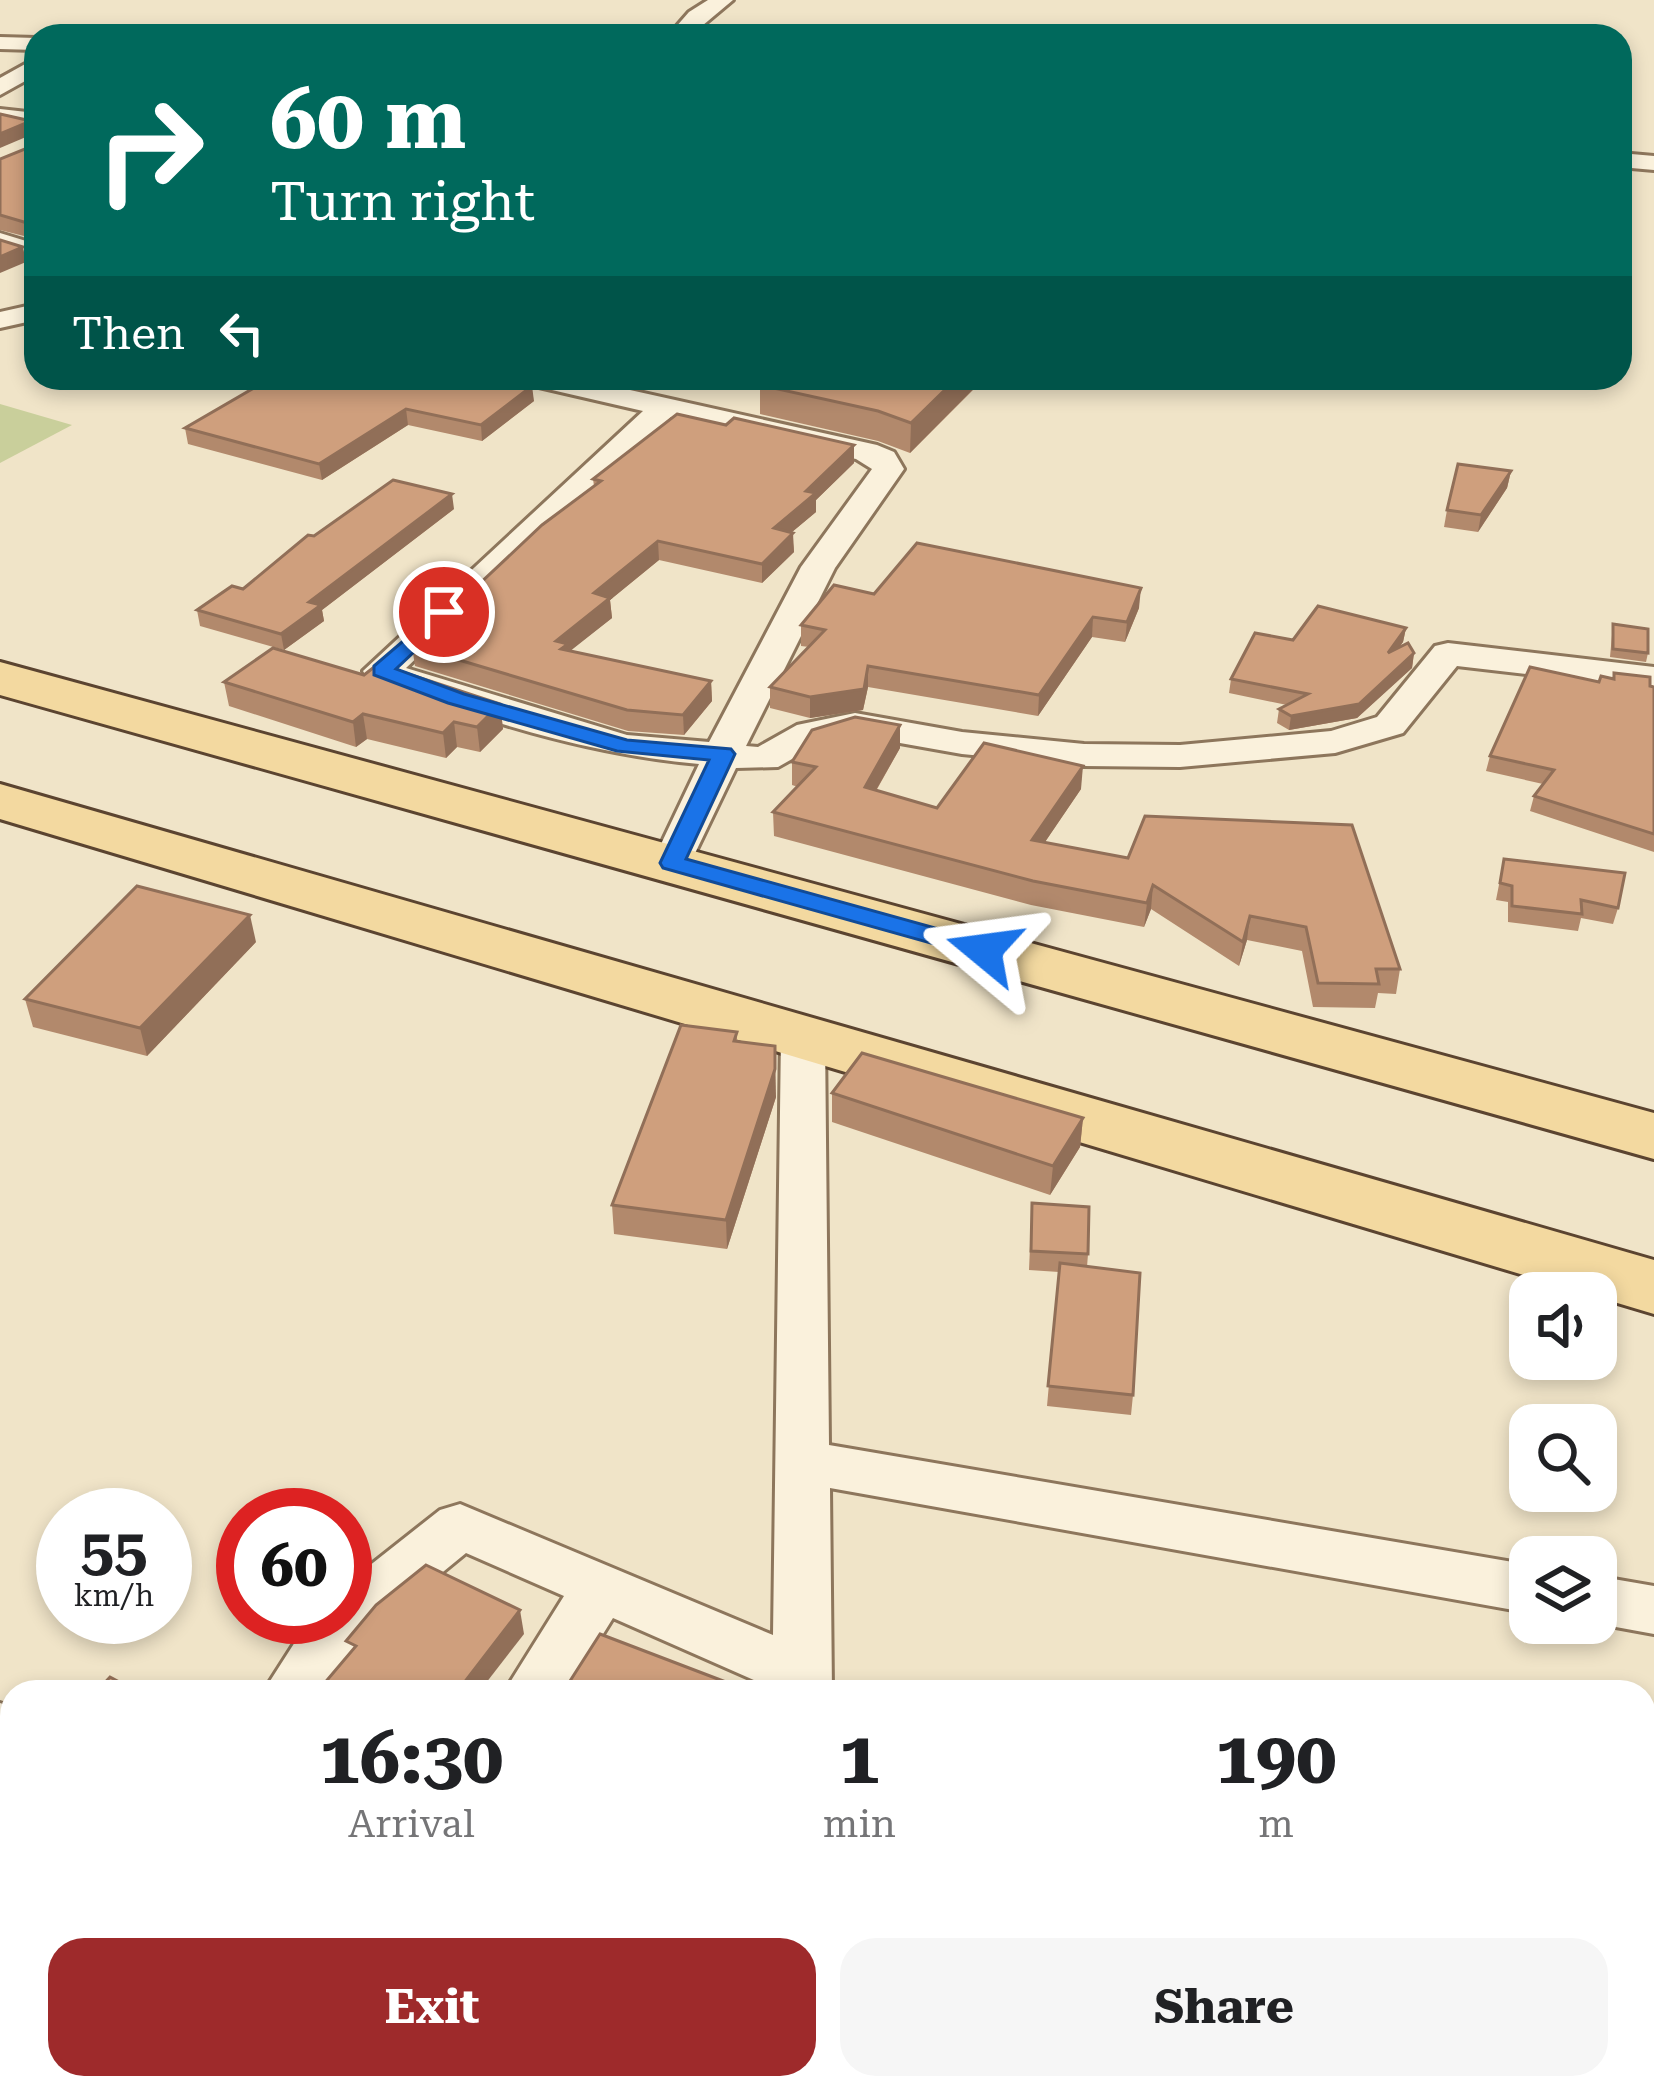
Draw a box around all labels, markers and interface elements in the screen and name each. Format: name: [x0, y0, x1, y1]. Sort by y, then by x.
text: 60 m: [270, 70, 466, 168]
icon: right: [72, 72, 228, 228]
text: Turn right: [270, 170, 535, 233]
icon: left: [209, 300, 275, 366]
text: Then: [72, 307, 185, 360]
pin: [393, 561, 495, 663]
icon: arrive: [411, 579, 477, 645]
position arrow: [921, 887, 1047, 1013]
map controls: [1509, 1272, 1617, 1644]
button: sound: [1509, 1272, 1617, 1380]
button: search: [1509, 1404, 1617, 1512]
speed limit sign: 60: [216, 1488, 372, 1644]
text: 55: [80, 1515, 148, 1586]
button: layers: [1509, 1536, 1617, 1644]
text: km/h: [74, 1578, 154, 1613]
text: 16:30: [320, 1716, 503, 1801]
text: 1: [839, 1716, 880, 1801]
text: 190: [1216, 1716, 1336, 1801]
text: Arrival: [348, 1801, 475, 1847]
text: min: [823, 1801, 896, 1847]
text: m: [1258, 1801, 1294, 1847]
button: Exit: [48, 1938, 816, 2076]
button: Share: [840, 1938, 1608, 2076]

